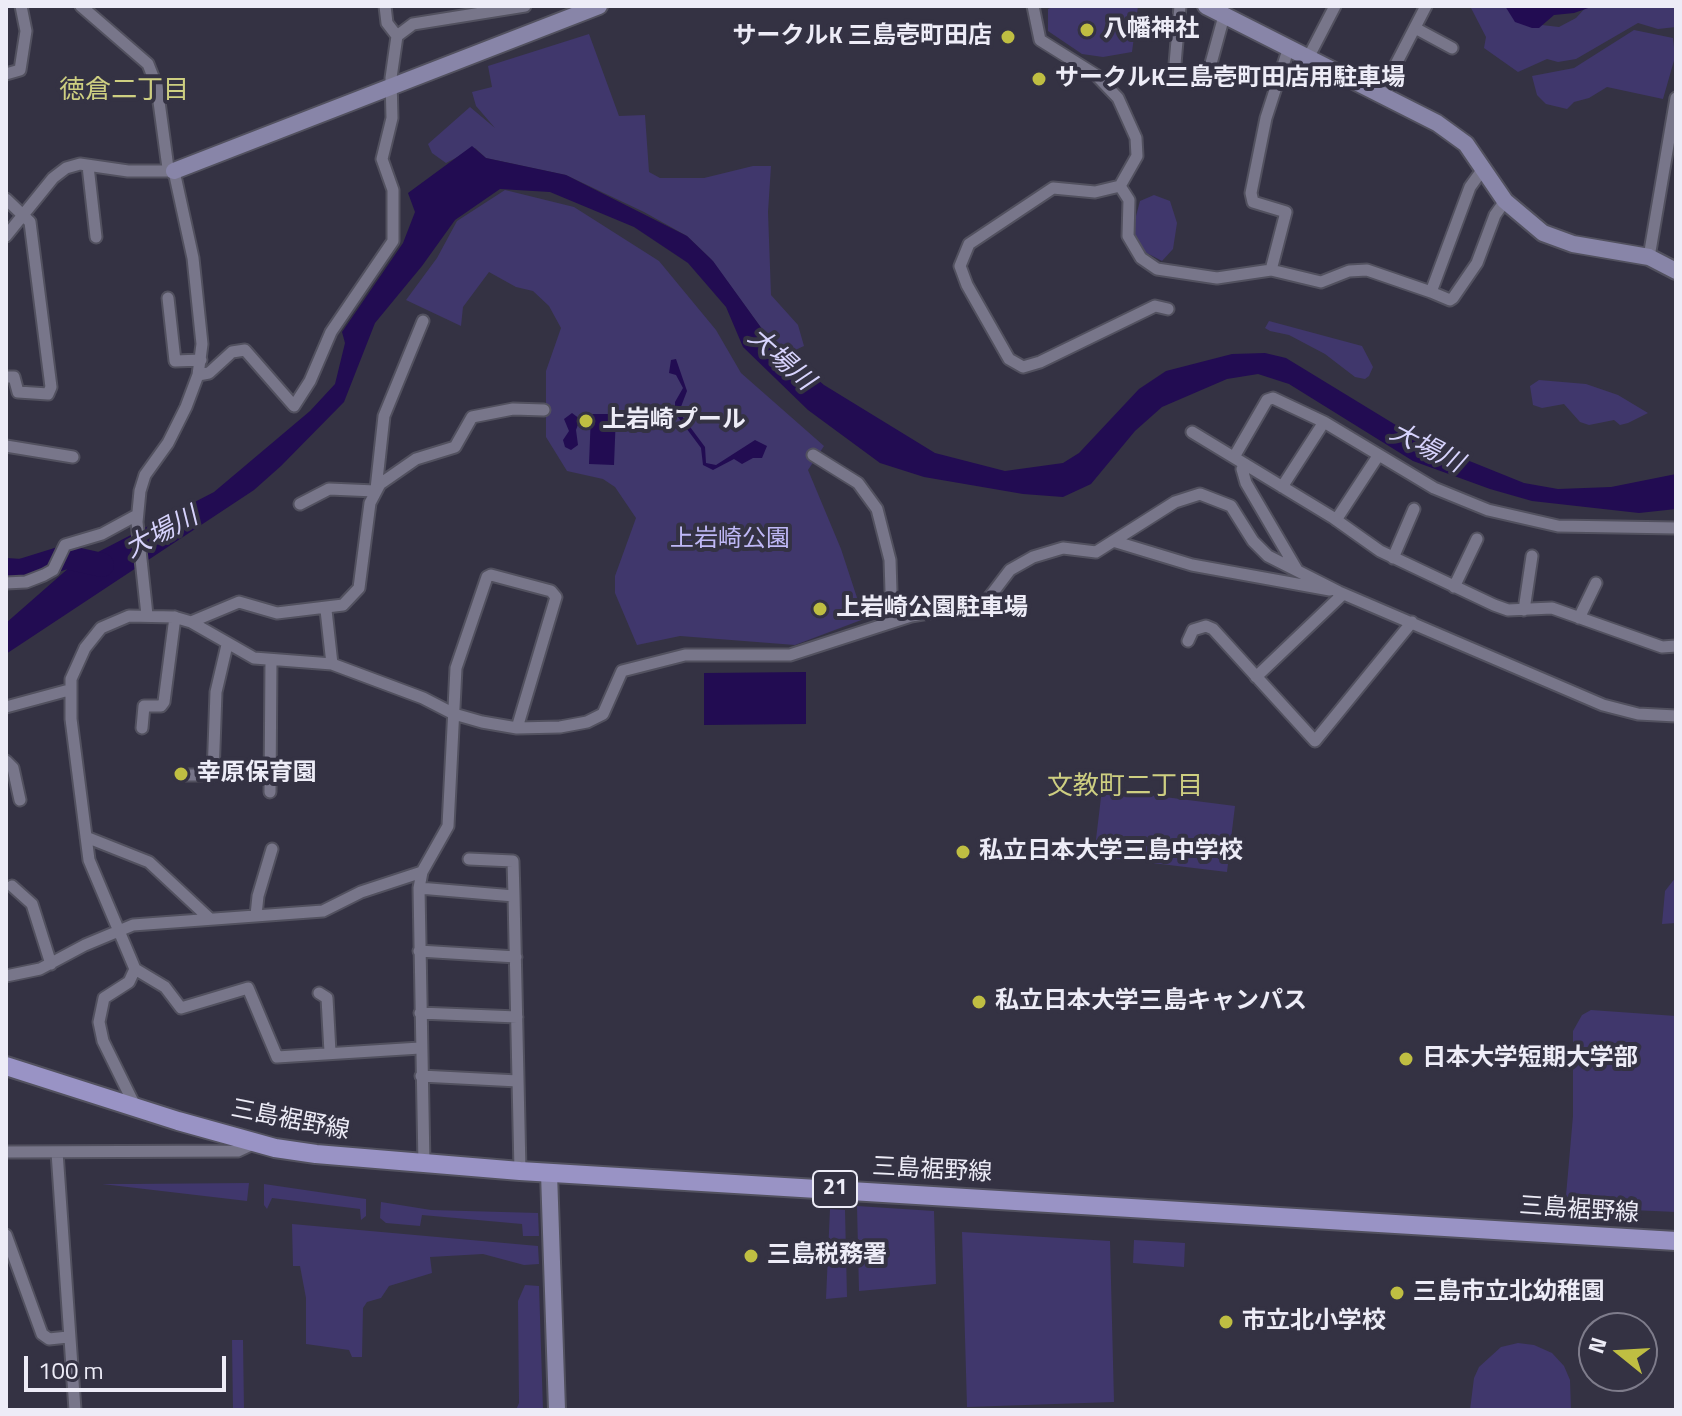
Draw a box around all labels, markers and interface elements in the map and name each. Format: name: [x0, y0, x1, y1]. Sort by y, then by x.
place label: 八幡神社: [1103, 16, 1199, 44]
marker: 八幡神社: [1078, 21, 1096, 39]
place label: サークルK 三島壱町田店: [732, 23, 992, 51]
marker: サークルK 三島壱町田店: [999, 28, 1017, 46]
place label: サークルK三島壱町田店用駐車場: [1055, 65, 1405, 93]
marker: サークルK三島壱町田店用駐車場: [1030, 70, 1048, 88]
district label: 徳倉二丁目: [59, 76, 189, 108]
water label: 大場川: [741, 322, 819, 398]
place label: 上岩崎プール: [602, 407, 746, 435]
marker: 上岩崎プール: [577, 412, 595, 430]
water label: 大場川: [1384, 417, 1468, 481]
water label: 大場川: [120, 502, 204, 566]
park label: 上岩崎公園: [670, 526, 790, 554]
place label: 上岩崎公園駐車場: [836, 595, 1028, 623]
marker: 上岩崎公園駐車場: [811, 600, 829, 618]
place label: 幸原保育園: [197, 760, 317, 788]
marker: 幸原保育園: [172, 765, 190, 783]
district label: 文教町二丁目: [1047, 772, 1203, 804]
place label: 私立日本大学三島中学校: [979, 838, 1243, 866]
marker: 私立日本大学三島中学校: [954, 843, 972, 861]
place label: 私立日本大学三島キャンパス: [995, 988, 1307, 1016]
marker: 私立日本大学三島キャンパス: [970, 993, 988, 1011]
place label: 日本大学短期大学部: [1422, 1045, 1638, 1073]
marker: 日本大学短期大学部: [1397, 1050, 1415, 1068]
street label: 三島裾野線: [228, 1095, 352, 1147]
street label: 三島裾野線: [871, 1153, 993, 1189]
road number: 21: [813, 1171, 857, 1207]
street label: 三島裾野線: [1518, 1192, 1640, 1230]
place label: 三島税務署: [767, 1242, 887, 1270]
marker: 三島税務署: [742, 1247, 760, 1265]
place label: 三島市立北幼稚園: [1413, 1279, 1605, 1307]
marker: 三島市立北幼稚園: [1388, 1284, 1406, 1302]
place label: 市立北小学校: [1242, 1308, 1386, 1336]
north arrow: [1578, 1312, 1658, 1392]
marker: 市立北小学校: [1217, 1313, 1235, 1331]
text: N: [1579, 1333, 1616, 1358]
scale bar: [28, 1340, 230, 1390]
text: 100 m: [38, 1352, 104, 1388]

